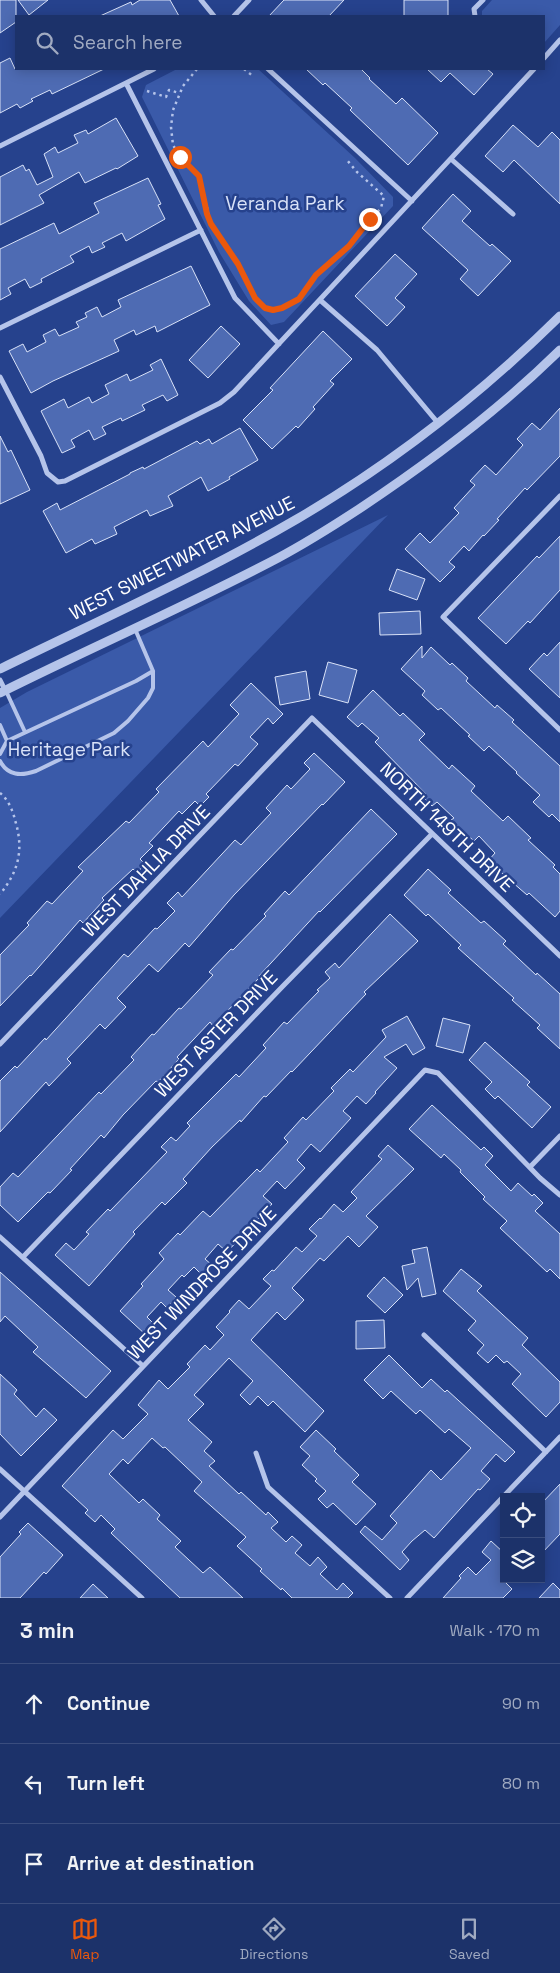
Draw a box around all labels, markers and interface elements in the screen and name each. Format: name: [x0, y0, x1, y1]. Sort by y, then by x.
search box: [15, 15, 545, 70]
icon: search: [33, 29, 61, 57]
text: Search here: [73, 30, 183, 55]
route start: [169, 146, 192, 169]
park label: Veranda Park: [225, 191, 345, 216]
route end: [359, 208, 382, 231]
street label: WEST SWEETWATER AVENUE: [65, 490, 299, 626]
park label: Heritage Park: [8, 737, 130, 762]
street label: NORTH 149TH DRIVE: [375, 756, 519, 898]
street label: WEST DAHLIA DRIVE: [77, 800, 215, 942]
street label: WEST ASTER DRIVE: [149, 965, 283, 1103]
street label: WEST WINDROSE DRIVE: [122, 1201, 282, 1365]
map controls: [500, 1493, 545, 1583]
button: locate: [500, 1493, 545, 1538]
button: layers: [500, 1538, 545, 1583]
text: 3 min: [20, 1617, 75, 1644]
text: Walk · 170 m: [450, 1620, 540, 1641]
icon: ahead: [20, 1690, 48, 1718]
text: Continue: [67, 1691, 150, 1716]
text: 90 m: [502, 1693, 540, 1714]
icon: left: [20, 1770, 48, 1798]
text: Turn left: [67, 1771, 145, 1796]
text: 80 m: [502, 1773, 540, 1794]
icon: arrive: [20, 1850, 48, 1878]
text: Arrive at destination: [67, 1851, 255, 1876]
tab: Map: [70, 1915, 99, 1963]
tab: Directions: [240, 1915, 308, 1963]
tab: Saved: [449, 1915, 490, 1963]

